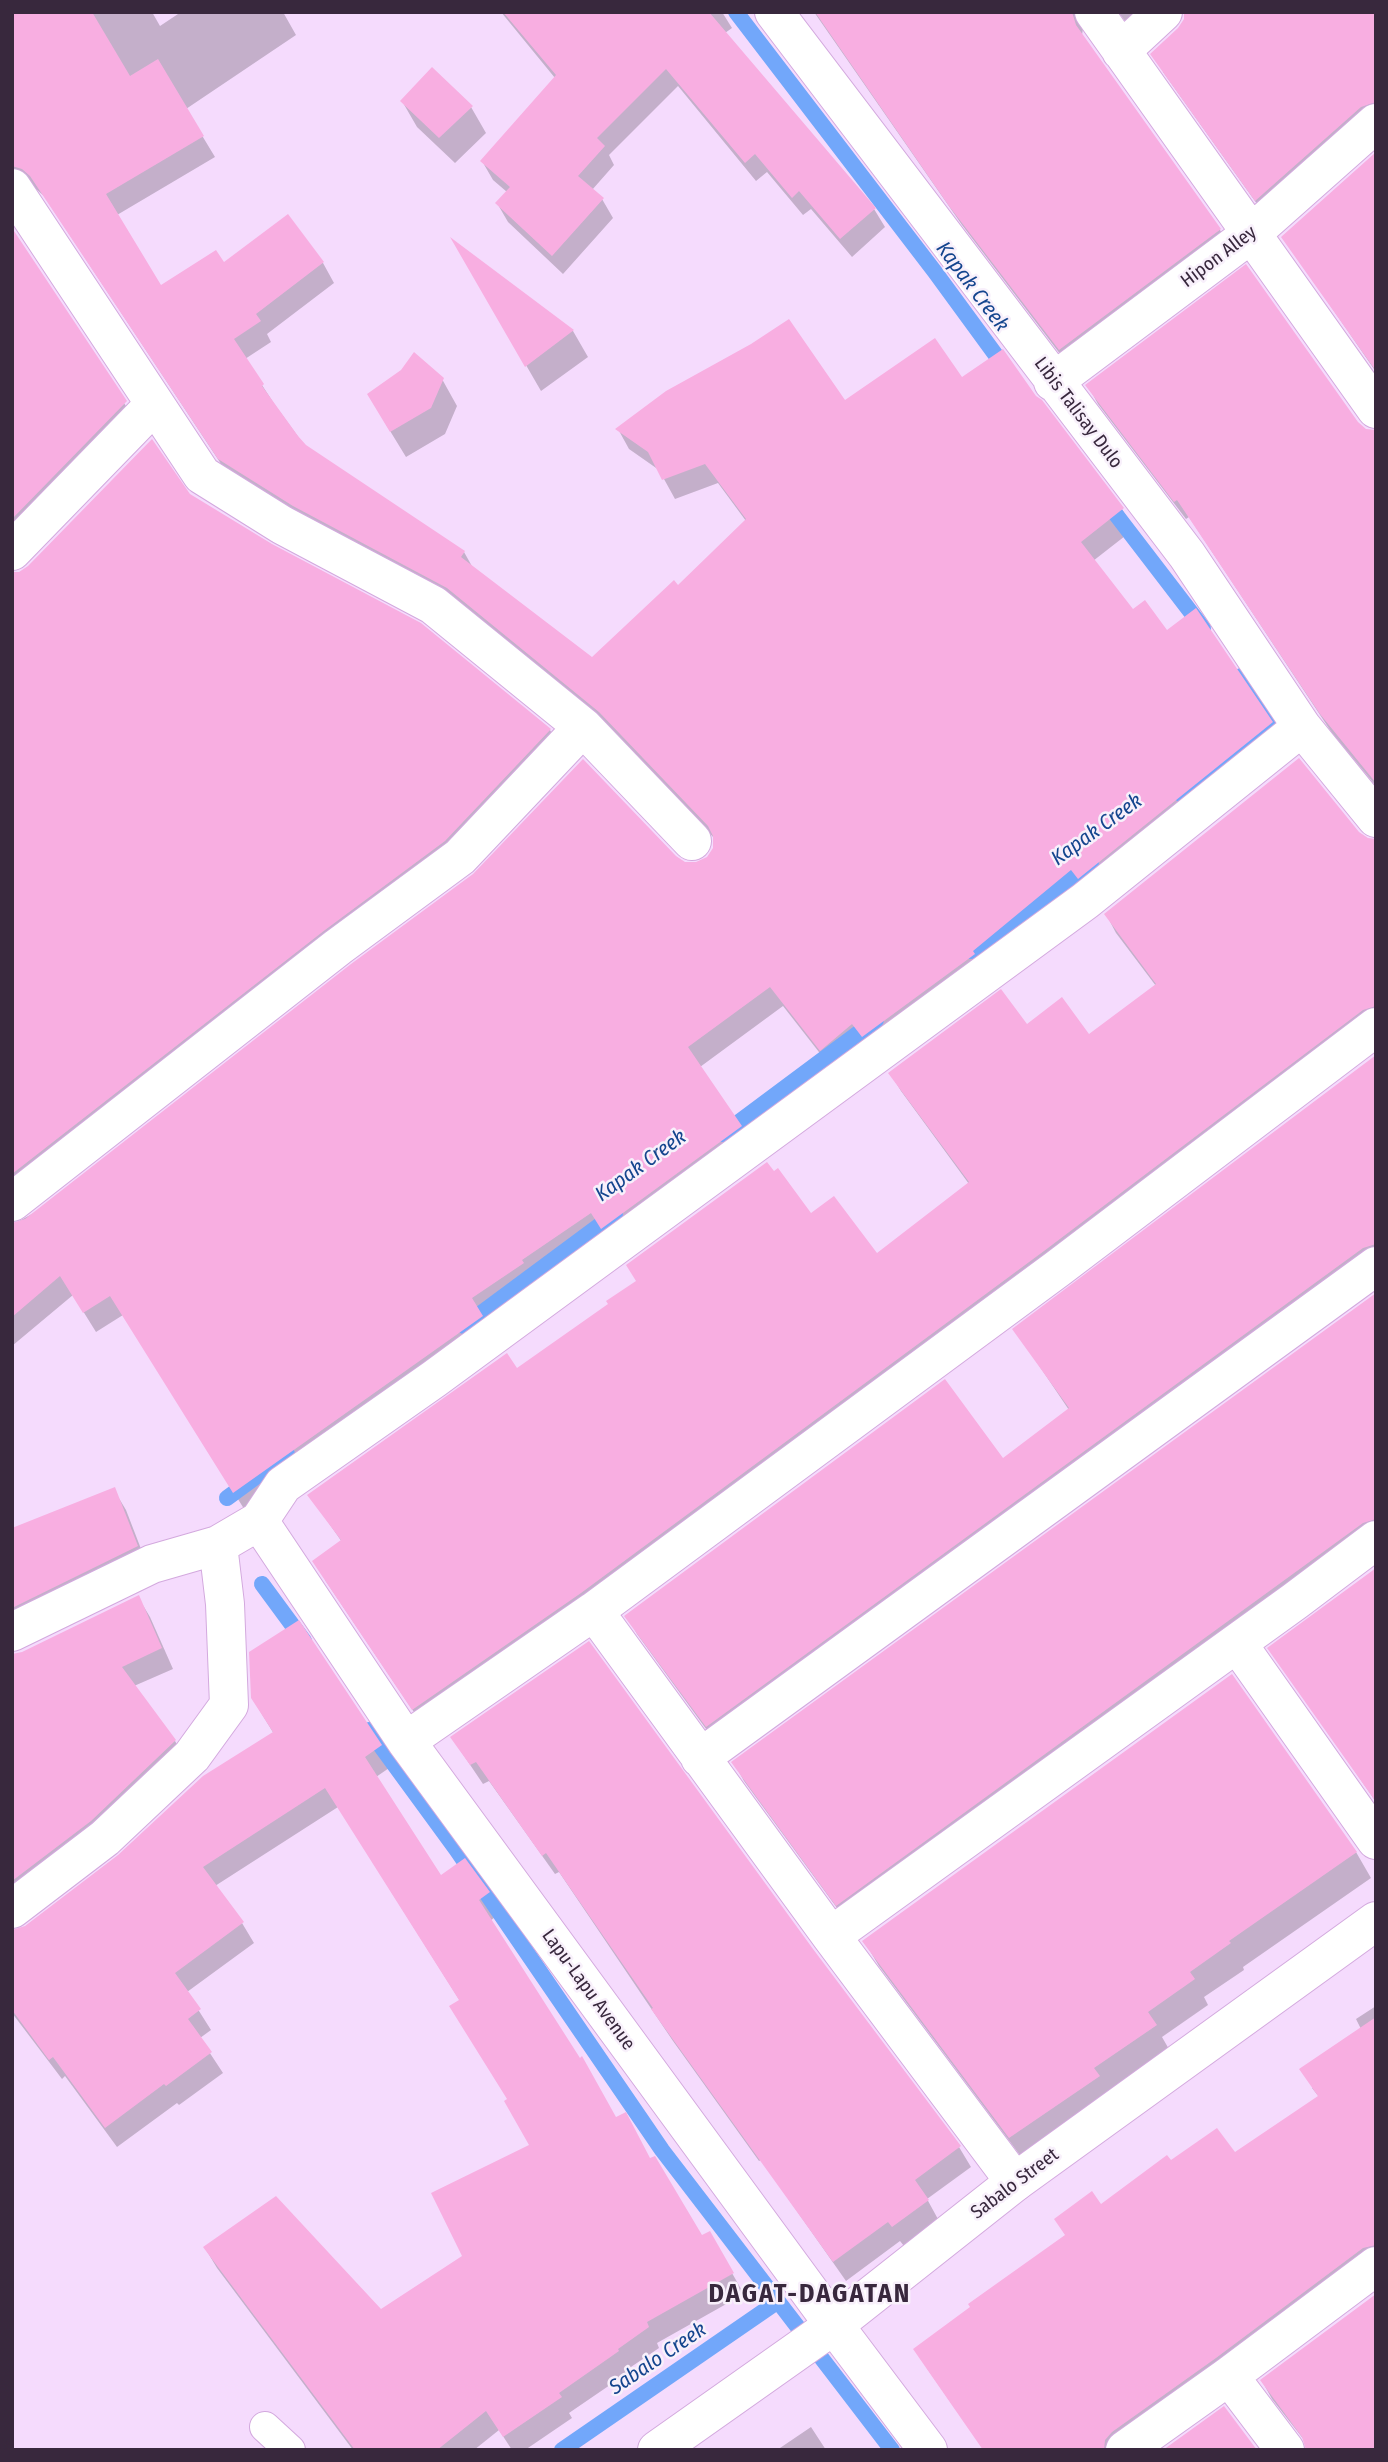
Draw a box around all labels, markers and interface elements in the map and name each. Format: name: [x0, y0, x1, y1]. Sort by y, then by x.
street label: Hipon Alley: [1177, 221, 1261, 293]
water label: Kapak Creek: [930, 237, 1014, 337]
street label: Libis Talisay Dulo: [1029, 353, 1127, 473]
water label: Kapak Creek: [1047, 789, 1147, 871]
water label: Kapak Creek: [591, 1125, 691, 1207]
street label: Lapu-Lapu Avenue: [537, 1925, 639, 2055]
street label: Sabalo Street: [967, 2144, 1063, 2224]
district label: DAGAT-DAGATAN: [710, 2279, 910, 2311]
water label: Sabalo Creek: [605, 2317, 711, 2401]

